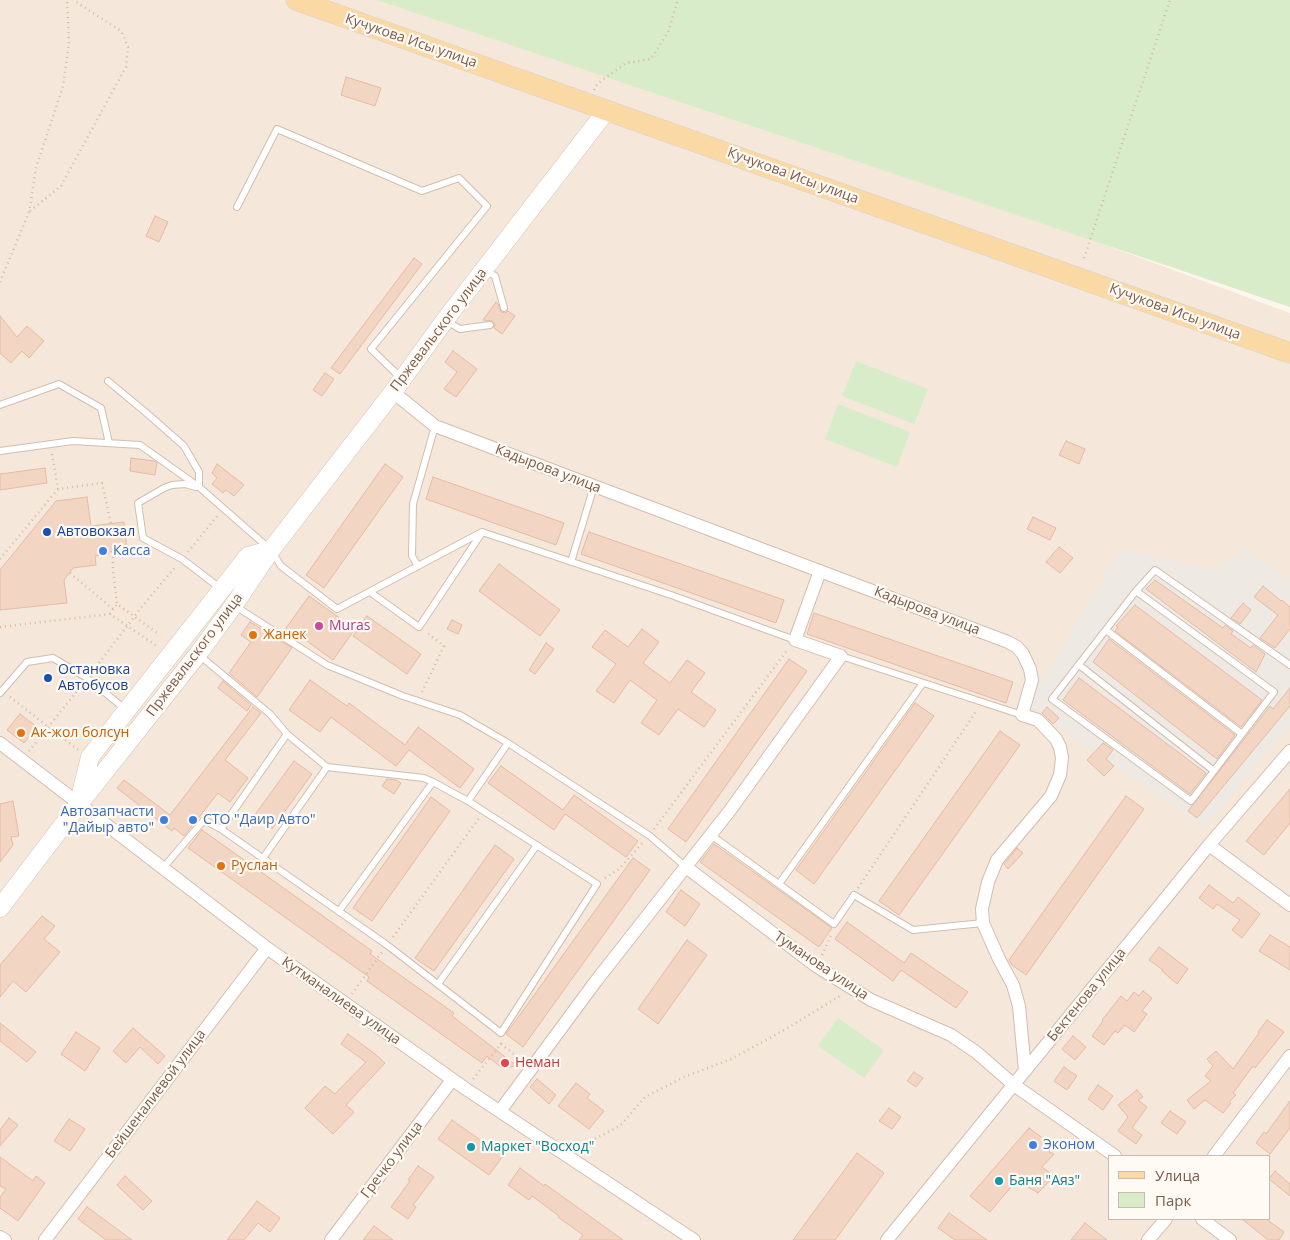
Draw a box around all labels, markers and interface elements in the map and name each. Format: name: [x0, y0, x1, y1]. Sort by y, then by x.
street label: Кучукова Исы улица: [343, 11, 479, 71]
street label: Кучукова Исы улица: [725, 144, 861, 208]
street label: Пржевальского улица: [387, 265, 491, 395]
street label: Кучукова Исы улица: [1107, 280, 1243, 344]
street label: Кадырова улица: [493, 441, 603, 497]
place label: Автовокзал: [57, 524, 135, 540]
marker: Автовокзал: [41, 526, 53, 538]
place label: Касса: [113, 543, 151, 559]
marker: Касса: [97, 545, 109, 557]
street label: Кадырова улица: [872, 583, 982, 639]
street label: Пржевальского улица: [143, 590, 247, 720]
place label: Muras: [329, 618, 370, 634]
marker: Muras: [313, 620, 325, 632]
place label: Жанек: [263, 627, 307, 643]
marker: Жанек: [247, 629, 259, 641]
place label: Остановка Автобусов: [58, 662, 130, 694]
marker: Остановка Автобусов: [42, 672, 54, 684]
place label: Ак-жол болсун: [31, 725, 129, 741]
marker: Ак-жол болсун: [15, 727, 27, 739]
place label: Автозапчасти "Дайыр авто": [60, 804, 154, 836]
place label: СТО "Даир Авто": [203, 812, 316, 828]
marker: Автозапчасти "Дайыр авто": [158, 814, 170, 826]
marker: СТО "Даир Авто": [187, 814, 199, 826]
place label: Руслан: [231, 858, 278, 874]
marker: Руслан: [215, 860, 227, 872]
street label: Туманова улица: [771, 928, 871, 1004]
street label: Бектенова улица: [1044, 945, 1130, 1045]
street label: Кутманалиева улица: [278, 954, 404, 1048]
street label: Бейшеналиевой улица: [102, 1026, 210, 1162]
place label: Неман: [515, 1055, 560, 1071]
marker: Неман: [499, 1057, 511, 1069]
street label: Гречко улица: [358, 1118, 426, 1202]
place label: Эконом: [1043, 1137, 1095, 1153]
place label: Маркет "Восход": [481, 1139, 594, 1155]
marker: Эконом: [1027, 1139, 1039, 1151]
marker: Маркет "Восход": [465, 1141, 477, 1153]
legend: [1108, 1155, 1270, 1220]
text: Улица: [1155, 1165, 1200, 1185]
place label: Баня "Аяз": [1009, 1173, 1080, 1189]
marker: Баня "Аяз": [993, 1175, 1005, 1187]
text: Парк: [1155, 1190, 1191, 1210]

